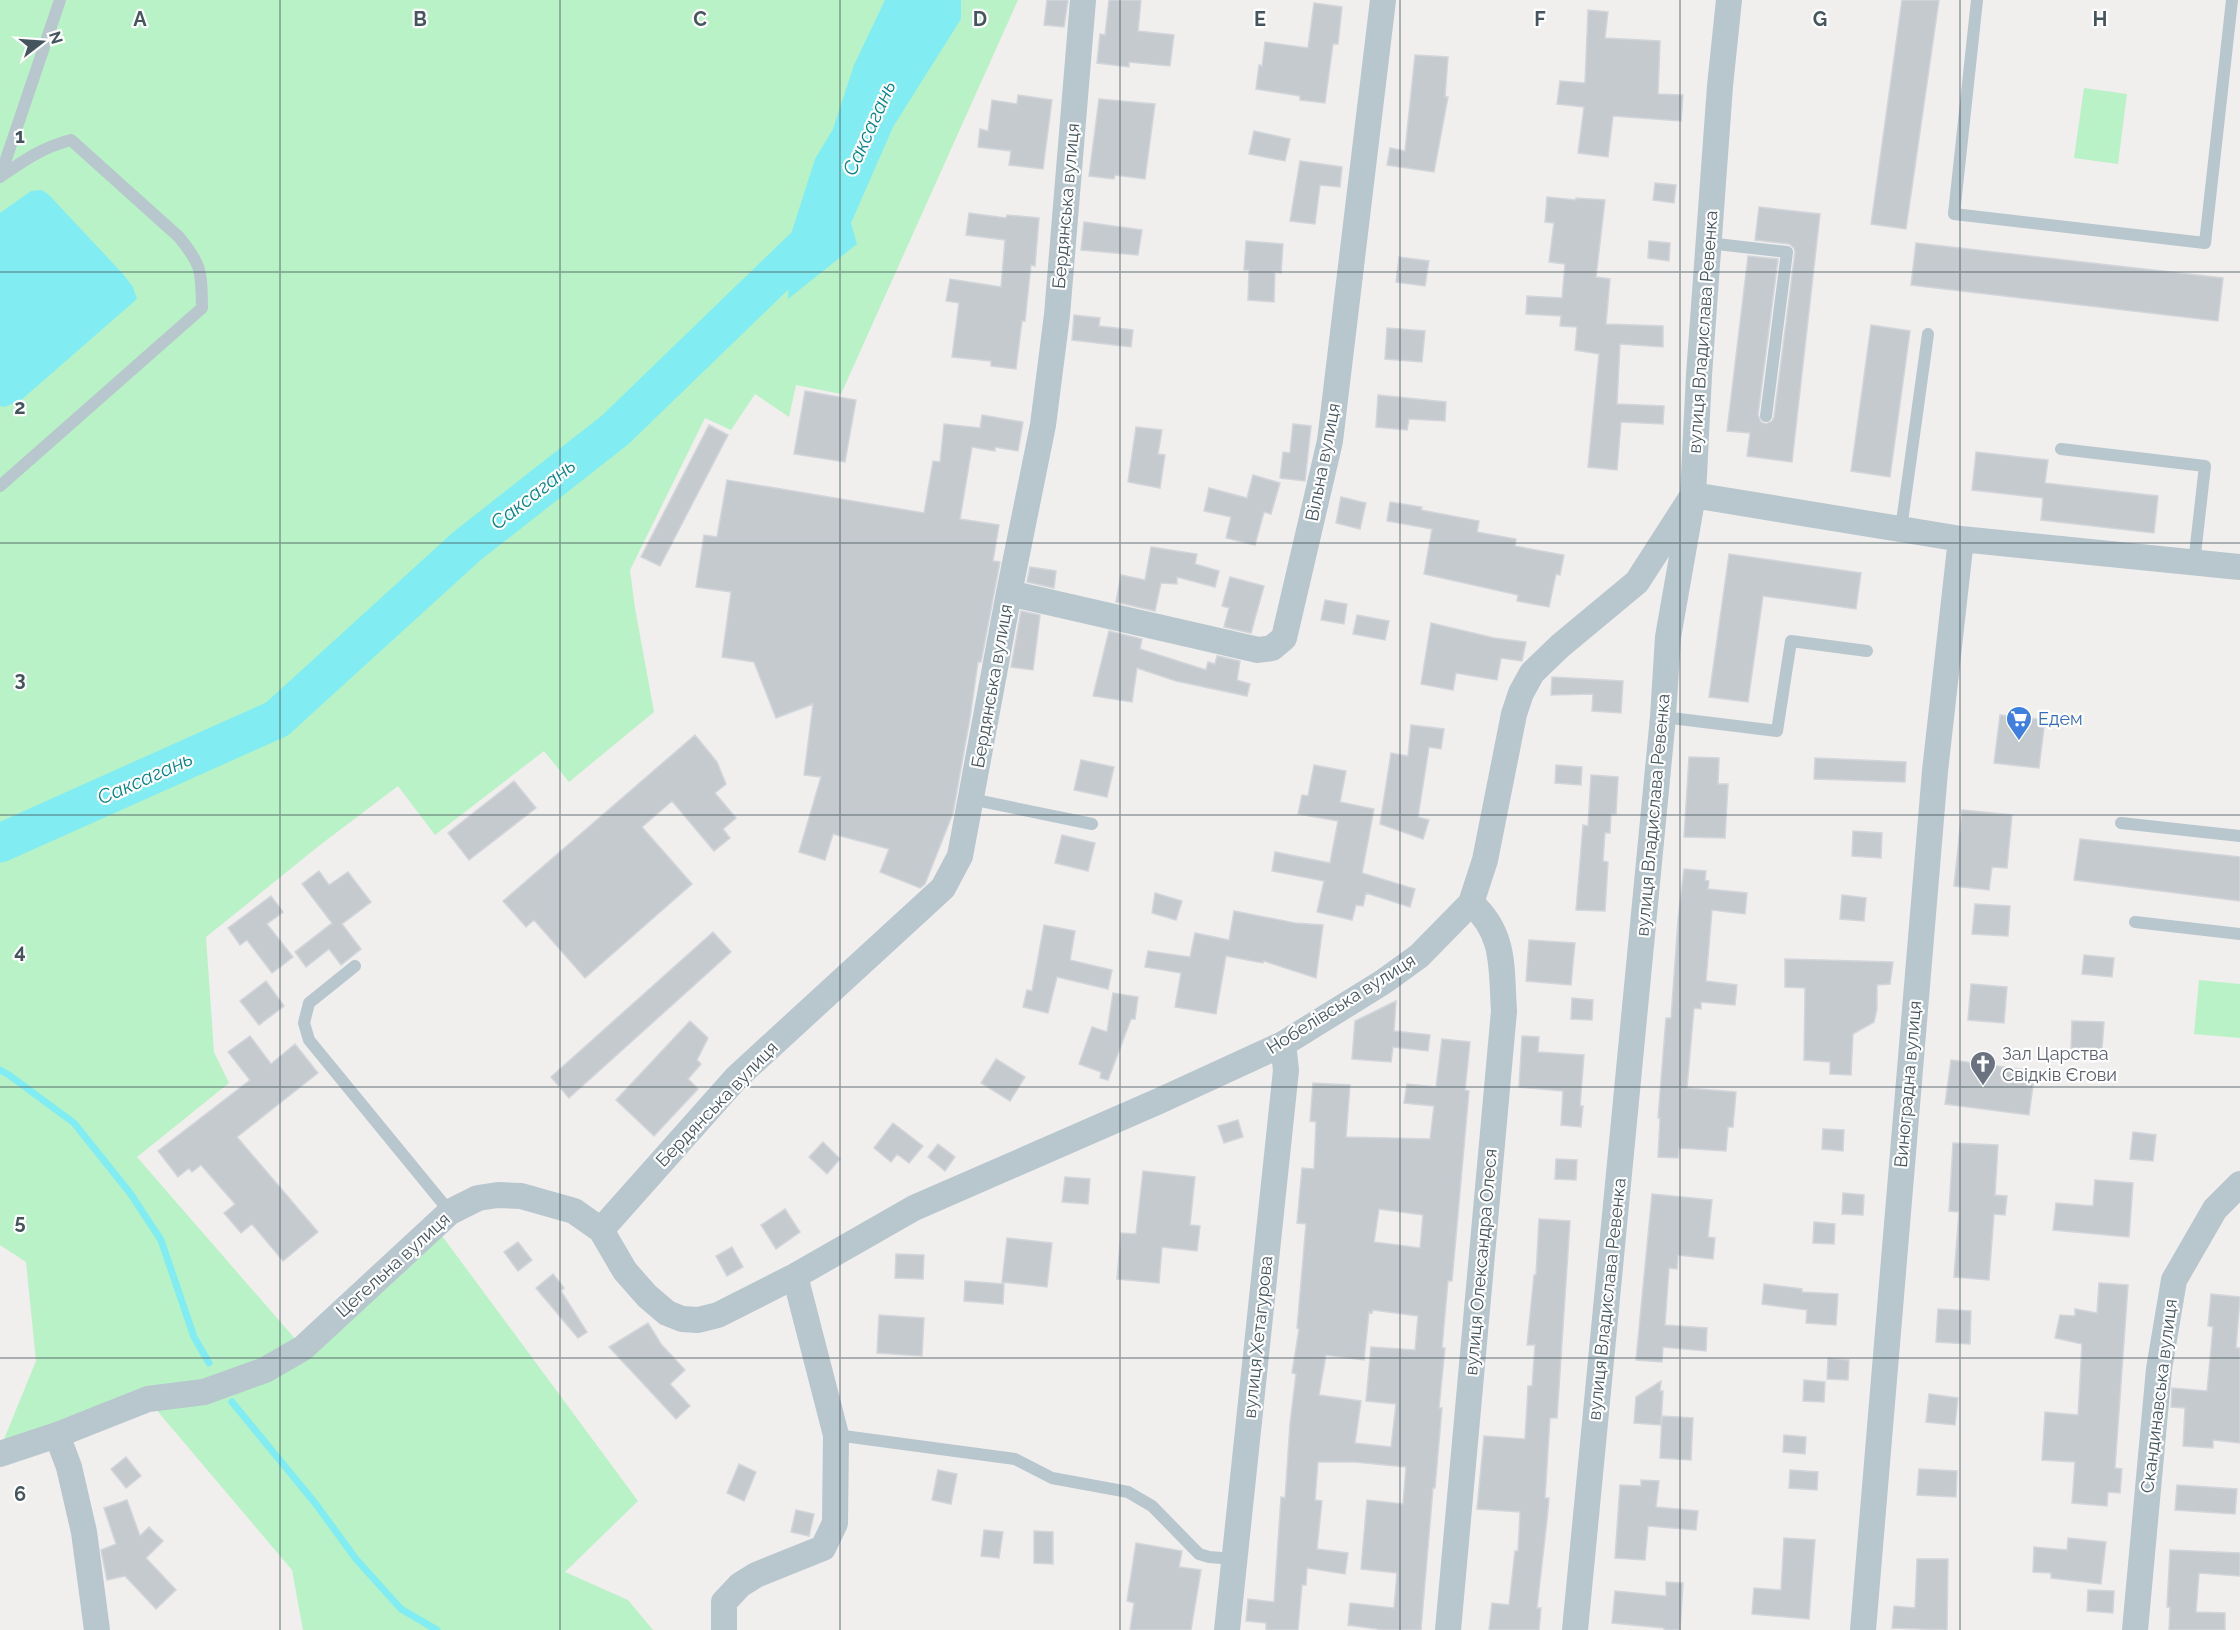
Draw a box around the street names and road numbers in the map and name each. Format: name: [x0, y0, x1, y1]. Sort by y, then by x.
street label: Бердянська вулиця: [1048, 122, 1083, 290]
street label: вулиця Владислава Ревенка: [1684, 210, 1721, 454]
street label: Вільна вулиця: [1301, 401, 1344, 523]
street label: Бердянська вулиця: [967, 602, 1016, 770]
street label: вулиця Владислава Ревенка: [1631, 693, 1674, 937]
street label: Нобелівська вулиця: [1262, 949, 1419, 1058]
street label: Виноградна вулиця: [1890, 1000, 1925, 1168]
street label: Бердянська вулиця: [651, 1037, 782, 1171]
street label: вулиця Олександра Олеся: [1460, 1148, 1501, 1376]
street label: вулиця Владислава Ревенка: [1583, 1177, 1630, 1421]
street label: Цегельна вулиця: [332, 1208, 454, 1321]
street label: вулиця Хетагурова: [1239, 1255, 1276, 1419]
street label: Скандинавська вулиця: [2136, 1298, 2181, 1494]

